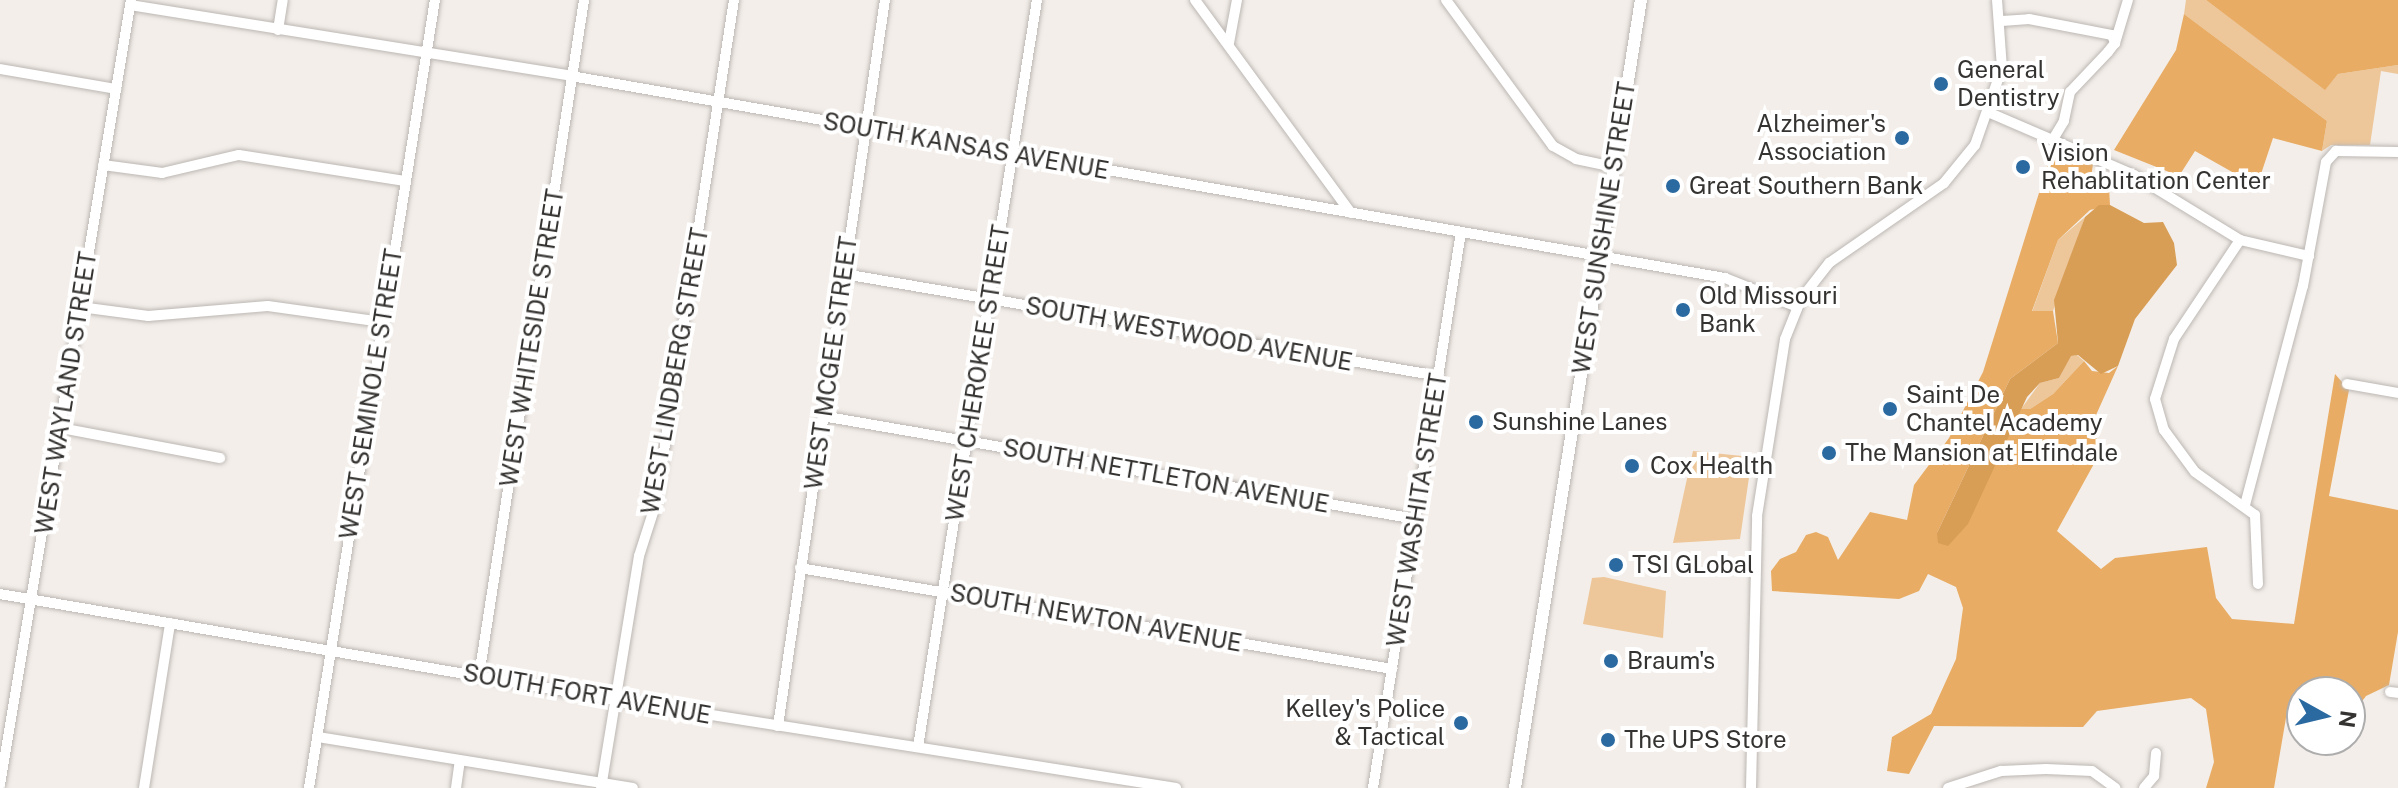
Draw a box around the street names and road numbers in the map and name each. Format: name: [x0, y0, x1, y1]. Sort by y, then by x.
street label: WEST SUNSHINE STREET: [1567, 80, 1641, 376]
street label: SOUTH KANSAS AVENUE: [821, 107, 1111, 185]
street label: WEST WHITESIDE STREET: [494, 187, 570, 489]
street label: WEST CHEROKEE STREET: [940, 223, 1016, 523]
street label: WEST LINDBERG STREET: [636, 225, 714, 517]
street label: WEST MCGEE STREET: [799, 234, 863, 492]
street label: WEST SEMINOLE STREET: [334, 247, 408, 541]
street label: WEST WAYLAND STREET: [29, 249, 103, 537]
street label: SOUTH WESTWOOD AVENUE: [1023, 291, 1355, 377]
street label: WEST WASHITA STREET: [1381, 371, 1453, 649]
street label: SOUTH NETTLETON AVENUE: [1001, 433, 1331, 519]
street label: SOUTH NEWTON AVENUE: [948, 578, 1244, 658]
street label: SOUTH FORT AVENUE: [461, 658, 713, 730]

